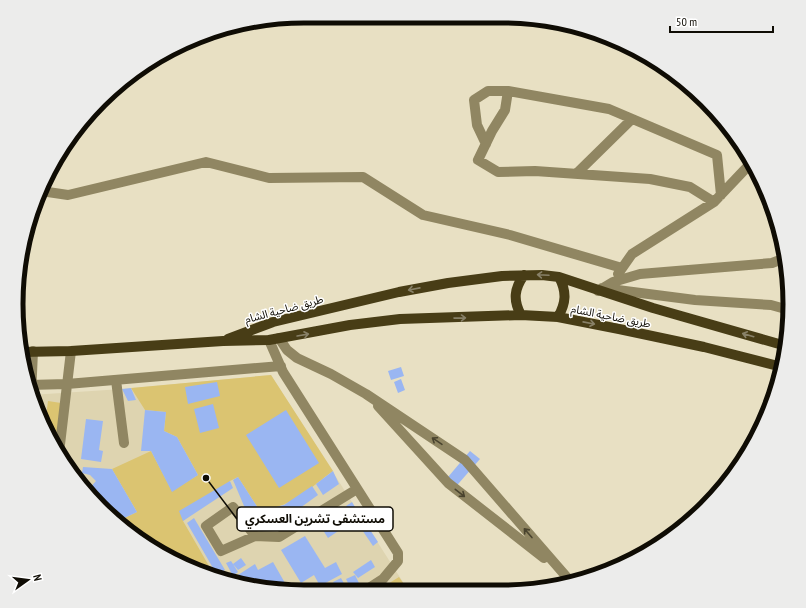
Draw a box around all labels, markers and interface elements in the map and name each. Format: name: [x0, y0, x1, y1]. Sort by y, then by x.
scale bar: [670, 8, 773, 34]
text: 50 m: [676, 14, 697, 29]
one-way arrow: [537, 272, 550, 279]
one-way arrow: [408, 286, 421, 294]
street label: طريق ضاحية الشام: [243, 292, 325, 327]
street label: طريق ضاحية الشام: [570, 301, 652, 332]
one-way arrow: [453, 314, 466, 322]
one-way arrow: [583, 320, 596, 328]
one-way arrow: [297, 330, 310, 338]
one-way arrow: [742, 331, 755, 338]
one-way arrow: [432, 437, 443, 445]
one-way arrow: [455, 488, 466, 497]
callout: مستشفى تشرين العسكري: [237, 507, 393, 531]
text: مستشفى تشرين العسكري: [245, 511, 385, 529]
one-way arrow: [524, 528, 533, 538]
north arrow: [8, 560, 48, 600]
text: N: [30, 573, 45, 582]

